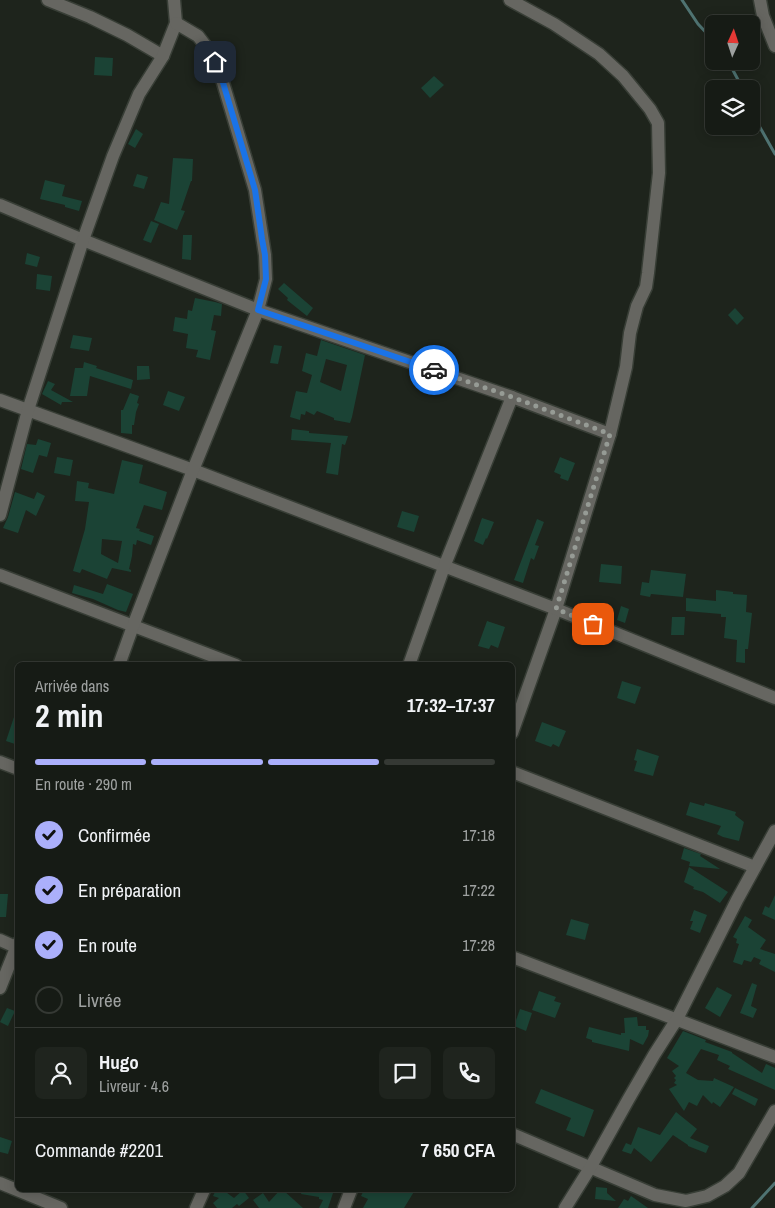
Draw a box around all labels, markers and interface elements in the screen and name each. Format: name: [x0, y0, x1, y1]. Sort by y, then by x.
north arrow: [705, 15, 760, 70]
map controls: [705, 15, 760, 135]
pin: [194, 41, 236, 83]
icon: home: [201, 48, 229, 76]
button: layers: [705, 80, 760, 135]
courier: [409, 345, 459, 395]
icon: car: [420, 356, 448, 384]
pin: [572, 603, 614, 645]
icon: bag: [579, 610, 607, 638]
text: Arrivée dans: [35, 675, 109, 697]
text: 17:32–17:37: [407, 692, 495, 718]
text: 2 min: [35, 694, 104, 737]
text: En route · 290 m: [35, 773, 132, 795]
icon: check: [35, 821, 63, 849]
text: Confirmée: [78, 822, 151, 848]
text: 17:18: [462, 824, 495, 846]
icon: check: [35, 876, 63, 904]
text: En préparation: [78, 877, 181, 903]
text: 17:22: [462, 879, 495, 901]
icon: check: [35, 931, 63, 959]
text: En route: [78, 932, 137, 958]
text: 17:28: [462, 934, 495, 956]
text: Livrée: [78, 987, 121, 1013]
button: person: [35, 1047, 87, 1099]
button: chat: [379, 1047, 431, 1099]
button: phone: [443, 1047, 495, 1099]
text: Hugo: [99, 1049, 139, 1075]
text: Livreur · 4.6: [99, 1075, 169, 1097]
text: Commande #2201: [35, 1137, 163, 1163]
text: 7 650 CFA: [421, 1137, 495, 1163]

